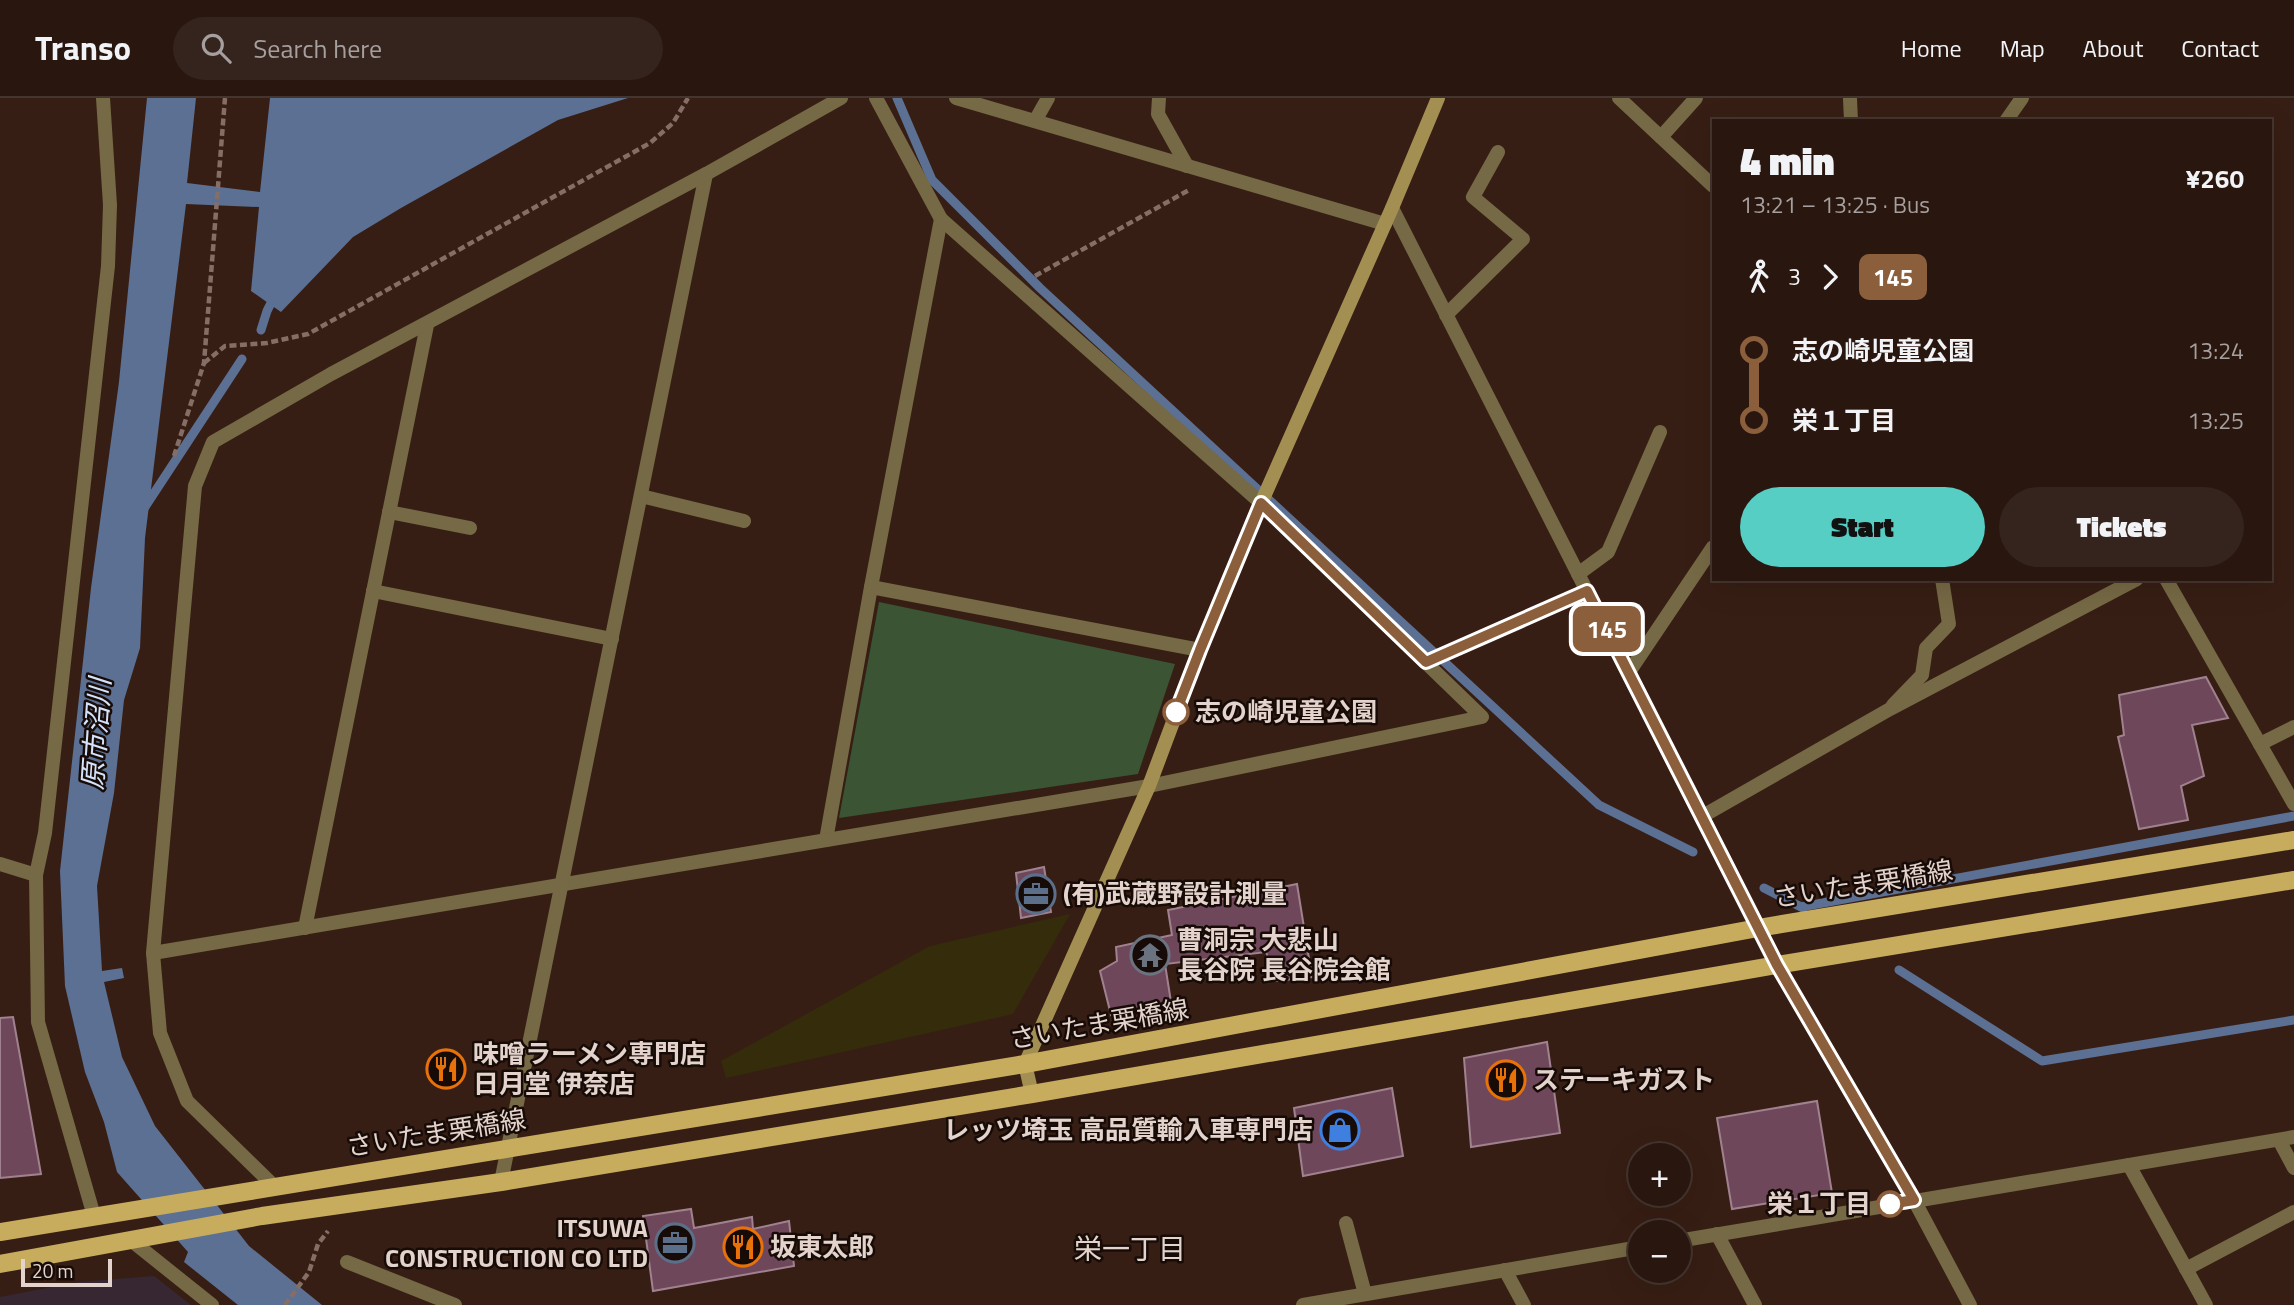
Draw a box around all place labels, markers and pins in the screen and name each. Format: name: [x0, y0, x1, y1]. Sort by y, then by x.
place label: 志の崎児童公園: [1195, 692, 1377, 731]
marker: 志の崎児童公園: [1163, 699, 1189, 725]
office icon: (有)武蔵野設計測量: [1015, 873, 1057, 915]
place label: (有)武蔵野設計測量: [1063, 874, 1287, 913]
place label: 曹洞宗 大悲山 長谷院 長谷院会館: [1177, 920, 1391, 989]
temple icon: 曹洞宗 大悲山 長谷院 長谷院会館: [1129, 934, 1171, 976]
place label: 味噌ラーメン専門店 日月堂 伊奈店: [473, 1034, 706, 1103]
restaurant icon: 味噌ラーメン専門店 日月堂 伊奈店: [425, 1048, 467, 1090]
restaurant icon: ステーキガスト: [1485, 1059, 1527, 1101]
place label: ステーキガスト: [1533, 1060, 1715, 1099]
shop icon: レッツ埼玉 高品質輸入車専門店: [1319, 1109, 1361, 1151]
place label: レッツ埼玉 高品質輸入車専門店: [943, 1110, 1313, 1149]
place label: 栄１丁目: [1767, 1184, 1871, 1223]
marker: 栄１丁目: [1877, 1191, 1903, 1217]
place label: ITSUWA CONSTRUCTION CO LTD: [385, 1208, 648, 1277]
office icon: ITSUWA CONSTRUCTION CO LTD: [654, 1222, 696, 1264]
restaurant icon: 坂東太郎: [722, 1226, 764, 1268]
place label: 坂東太郎: [770, 1227, 874, 1266]

